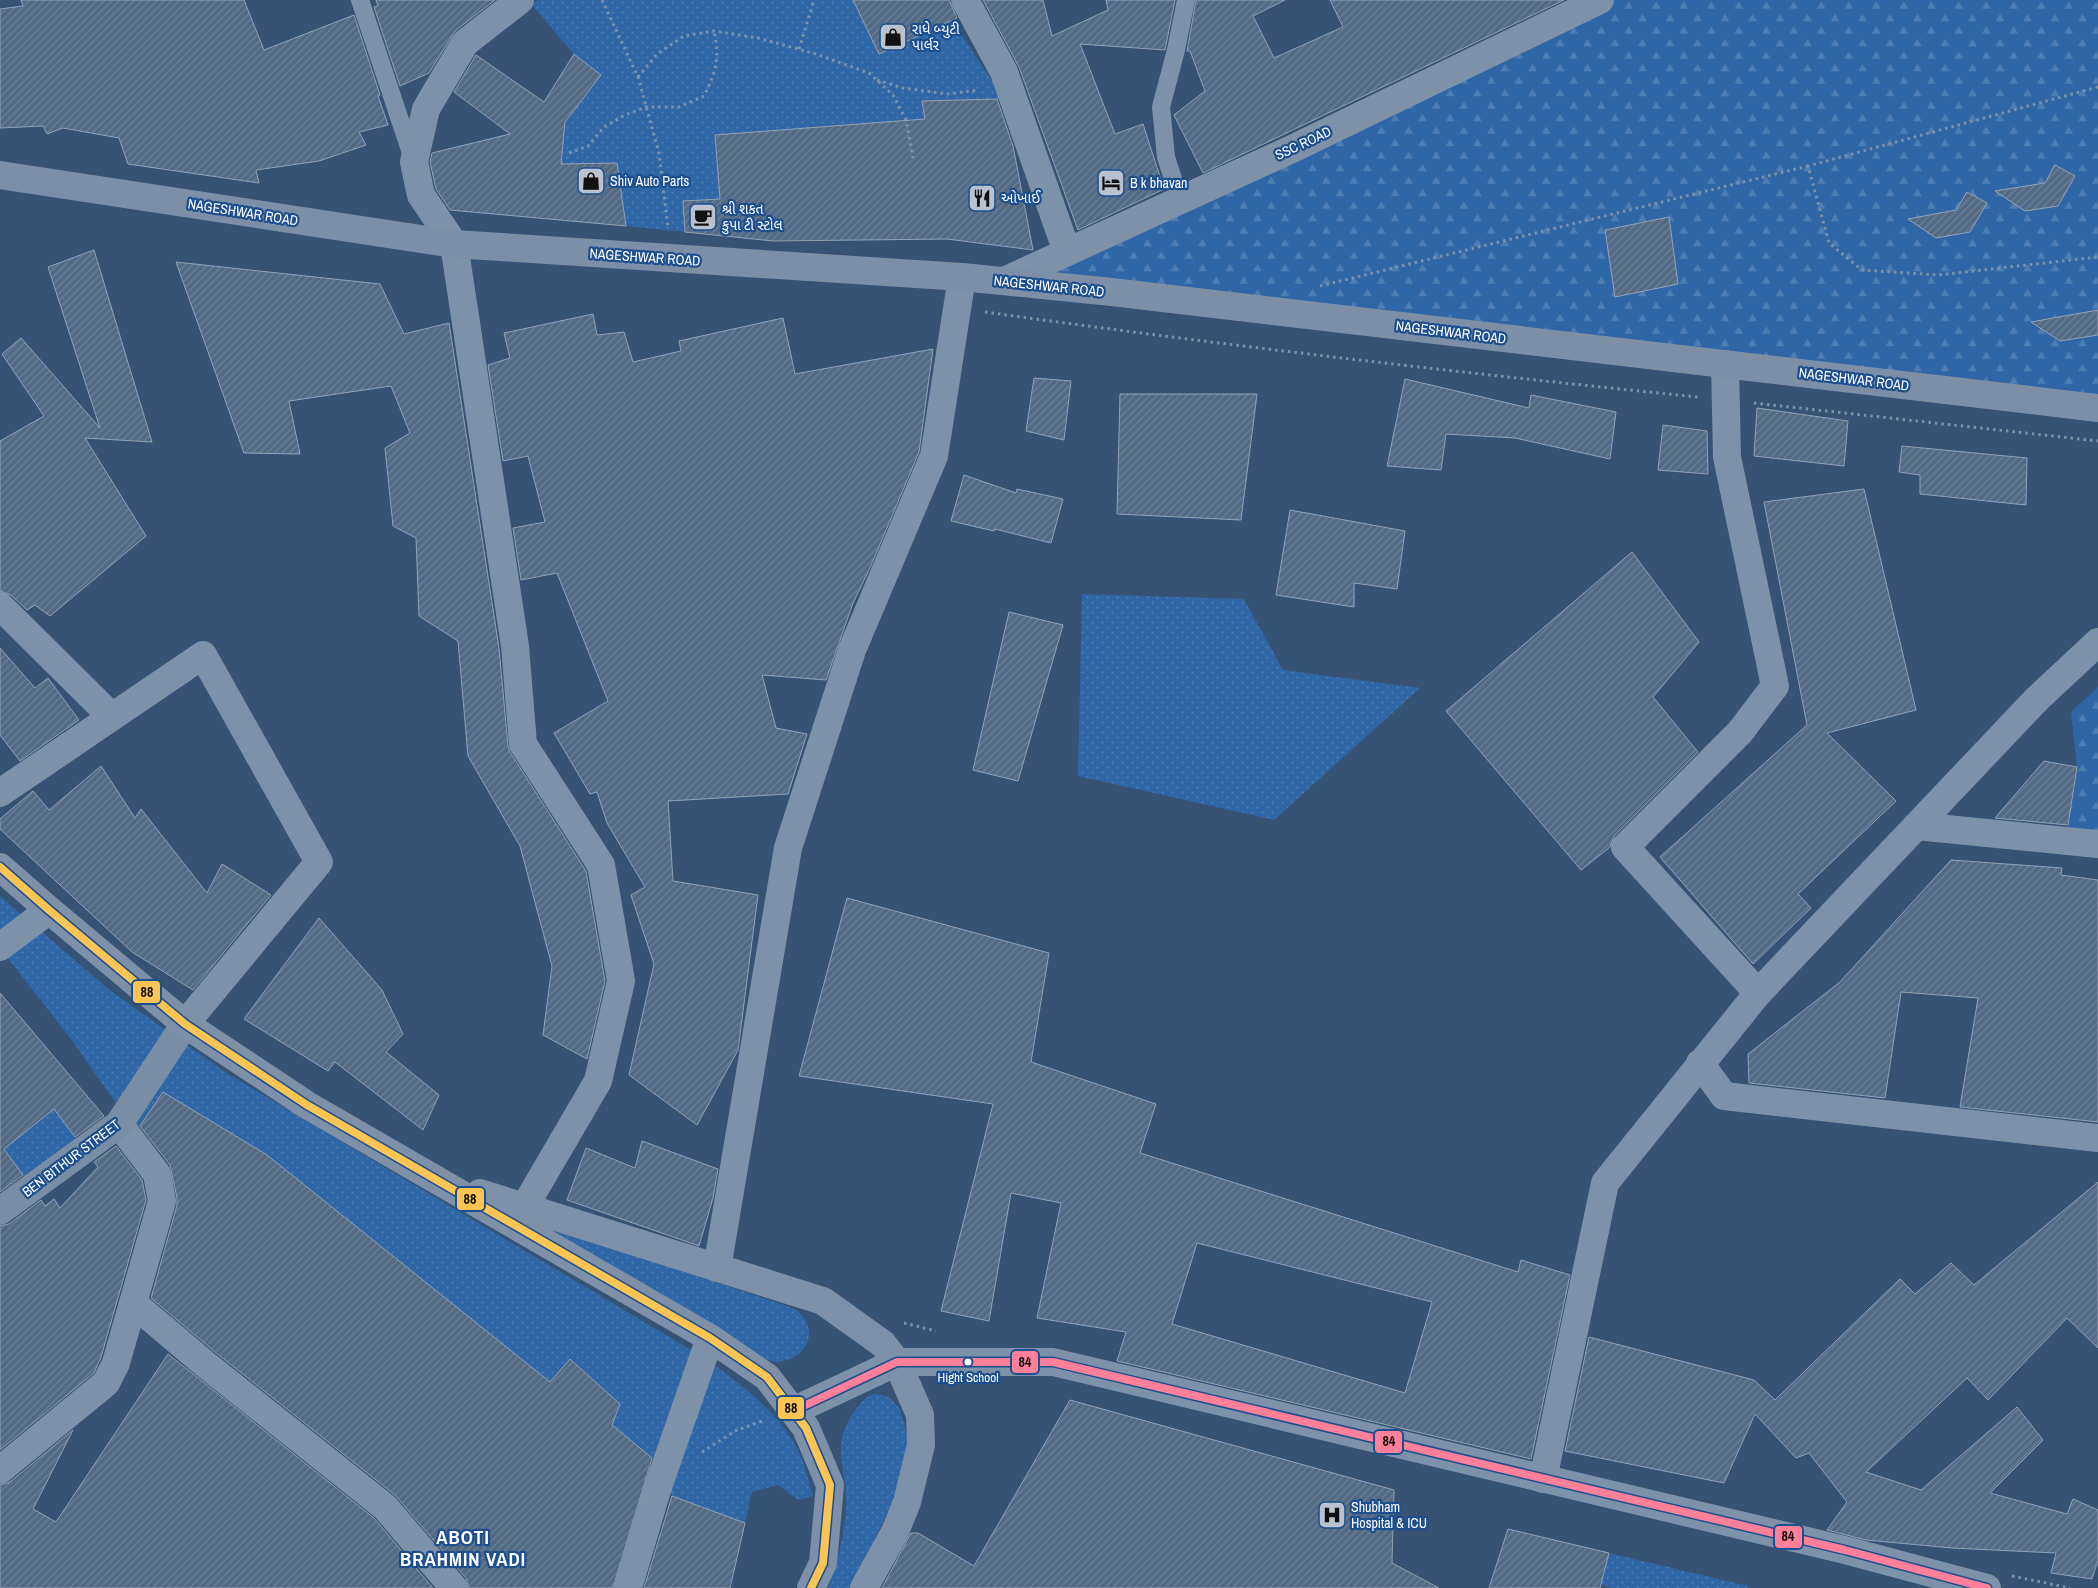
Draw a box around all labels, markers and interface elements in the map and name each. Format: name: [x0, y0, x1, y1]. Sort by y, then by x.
place label: રાધે બ્યુટી પાર્લર: [912, 20, 960, 54]
shop icon: રાધે બ્યુટી પાર્લર: [878, 22, 908, 52]
street label: SSC ROAD: [1272, 122, 1334, 164]
shop icon: Shiv Auto Parts: [576, 166, 606, 196]
hotel icon: B k bhavan: [1096, 168, 1126, 198]
place label: Shiv Auto Parts: [610, 172, 689, 190]
place label: B k bhavan: [1130, 174, 1187, 192]
restaurant icon: ઓખાઈ: [967, 183, 997, 213]
place label: ઓખાઈ: [1001, 189, 1041, 207]
street label: NAGESHWAR ROAD: [187, 194, 299, 230]
place label: શ્રી શકત કુપા ટી સ્ટોલ: [721, 200, 783, 235]
cafe icon: શ્રી શકત કુપા ટી સ્ટોલ: [688, 202, 718, 232]
street label: NAGESHWAR ROAD: [589, 244, 701, 270]
street label: NAGESHWAR ROAD: [993, 271, 1105, 301]
street label: NAGESHWAR ROAD: [1395, 316, 1507, 348]
street label: NAGESHWAR ROAD: [1798, 363, 1910, 395]
line badge: 88: [132, 980, 161, 1004]
text: 88: [141, 983, 153, 1001]
street label: BEN BITHUR STREET: [18, 1115, 124, 1201]
line badge: 88: [456, 1187, 485, 1211]
text: 88: [464, 1190, 476, 1208]
line badge: 84: [1011, 1350, 1039, 1374]
text: 84: [1019, 1353, 1032, 1371]
marker: Hight School: [963, 1357, 973, 1367]
place label: Hight School: [937, 1369, 999, 1386]
line badge: 88: [777, 1396, 805, 1420]
text: 88: [785, 1399, 797, 1417]
line badge: 84: [1374, 1430, 1403, 1454]
text: 84: [1383, 1432, 1396, 1450]
place label: Shubham Hospital & ICU: [1351, 1498, 1427, 1532]
hospital icon: Shubham Hospital & ICU: [1317, 1500, 1347, 1530]
district label: ABOTI BRAHMIN VADI: [400, 1524, 526, 1572]
line badge: 84: [1774, 1525, 1803, 1549]
text: 84: [1782, 1527, 1795, 1545]

